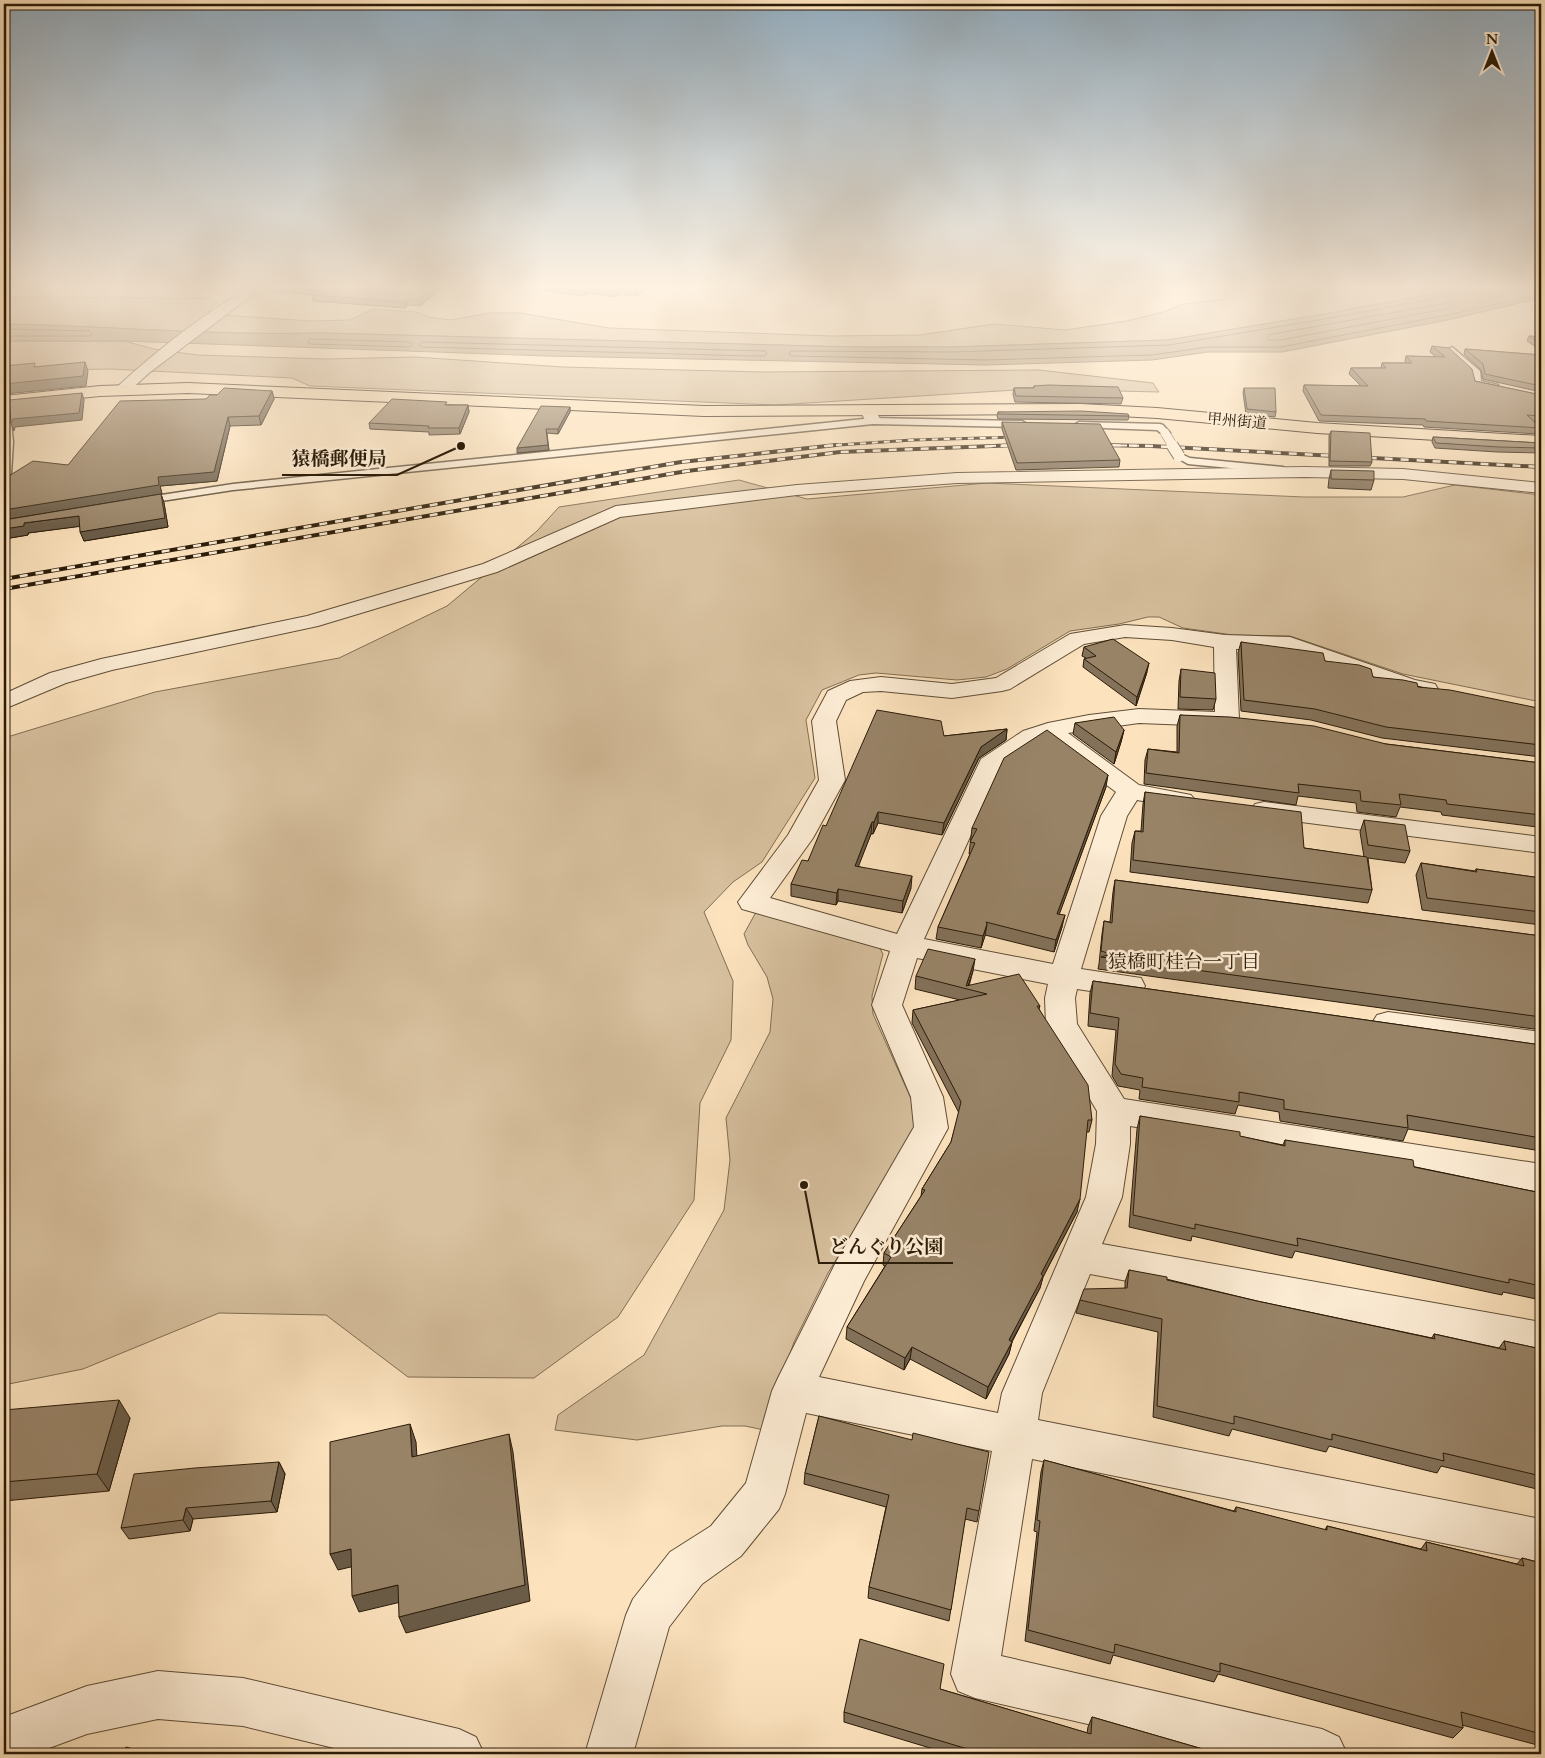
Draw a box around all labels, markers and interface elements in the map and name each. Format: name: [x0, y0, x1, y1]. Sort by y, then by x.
north arrow: [1468, 28, 1518, 78]
text: N: [1486, 30, 1498, 49]
street label: 甲州街道: [1206, 408, 1268, 434]
callout: 猿橋郵便局: [282, 441, 397, 475]
text: 猿橋郵便局: [291, 446, 387, 472]
district label: 猿橋町桂台一丁目: [1108, 949, 1260, 975]
callout: どんぐり公園: [819, 1229, 953, 1263]
text: どんぐり公園: [829, 1234, 943, 1260]

